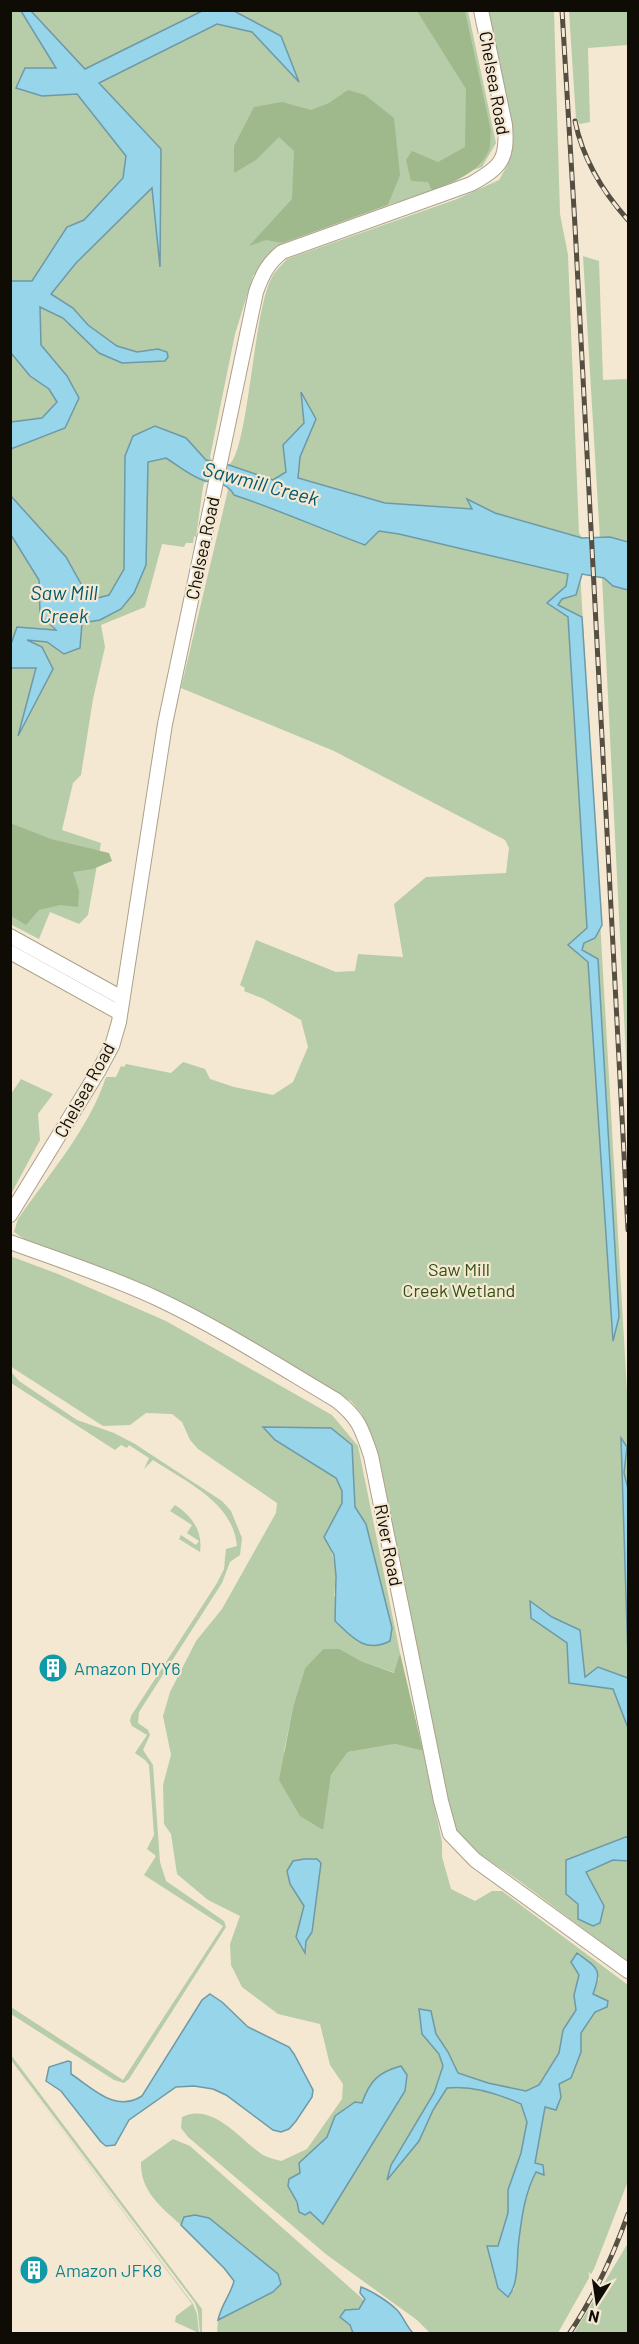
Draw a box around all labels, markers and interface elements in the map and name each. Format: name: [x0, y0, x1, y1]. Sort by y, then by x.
street label: Chelsea Road: [475, 29, 515, 137]
water label: Sawmill Creek: [200, 456, 322, 510]
street label: Chelsea Road: [180, 494, 224, 602]
water label: Saw Mill Creek: [30, 580, 98, 627]
street label: Chelsea Road: [49, 1039, 119, 1141]
park label: Saw Mill Creek Wetland: [403, 1258, 515, 1301]
street label: River Road: [370, 1502, 408, 1588]
building icon: Amazon DYY6: [37, 1652, 69, 1684]
place label: Amazon DYY6: [74, 1657, 181, 1679]
building icon: Amazon JFK8: [18, 2254, 50, 2286]
place label: Amazon JFK8: [55, 2259, 162, 2281]
north arrow: [567, 2272, 627, 2332]
text: N: [587, 2307, 601, 2328]

